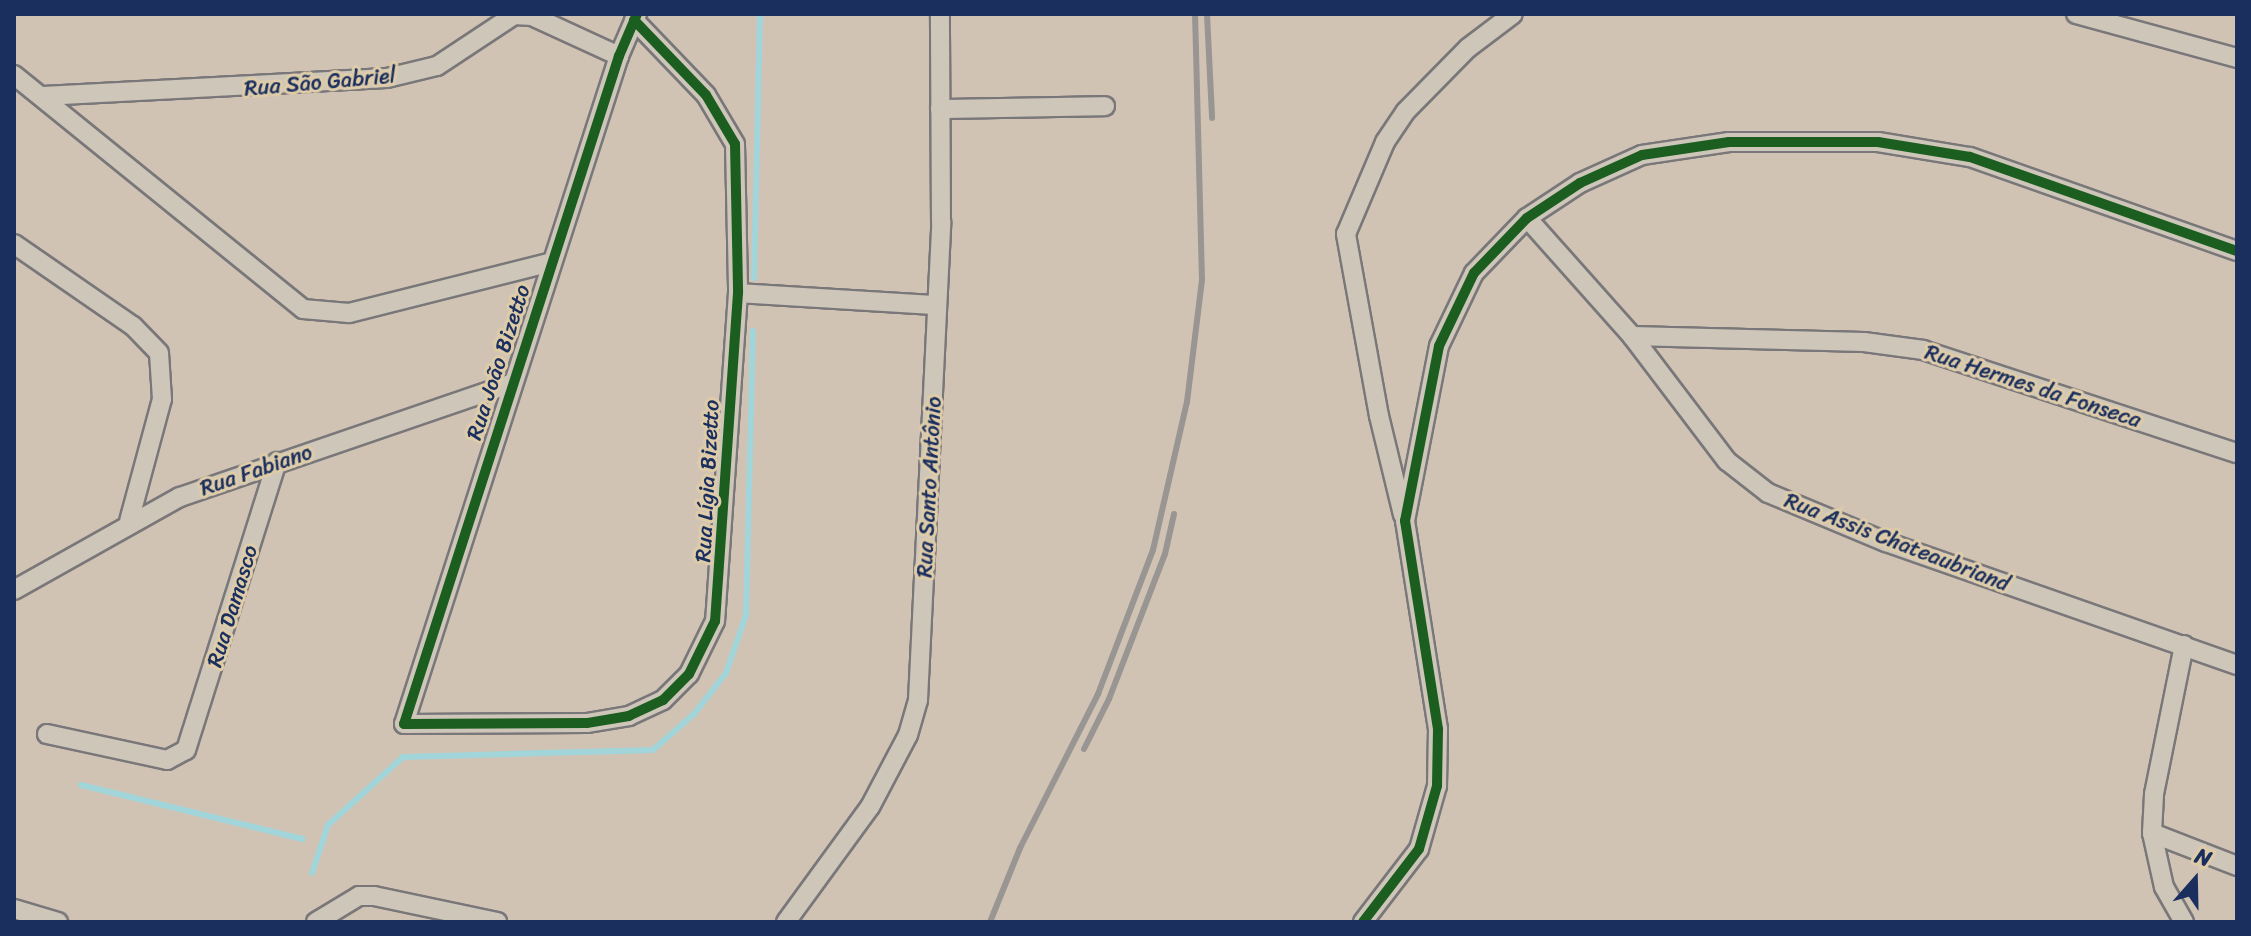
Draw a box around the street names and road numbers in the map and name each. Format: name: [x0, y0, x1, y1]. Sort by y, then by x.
street label: Rua São Gabriel: [243, 62, 397, 102]
street label: Rua João Bizetto: [460, 281, 536, 443]
street label: Rua Hermes da Fonseca: [1921, 338, 2145, 434]
street label: Rua Santo Antônio: [911, 396, 947, 578]
street label: Rua Lígia Bizetto: [690, 399, 724, 563]
street label: Rua Fabiano: [196, 438, 316, 502]
street label: Rua Assis Chateaubriand: [1781, 487, 2013, 597]
street label: Rua Damasco: [201, 542, 263, 670]

